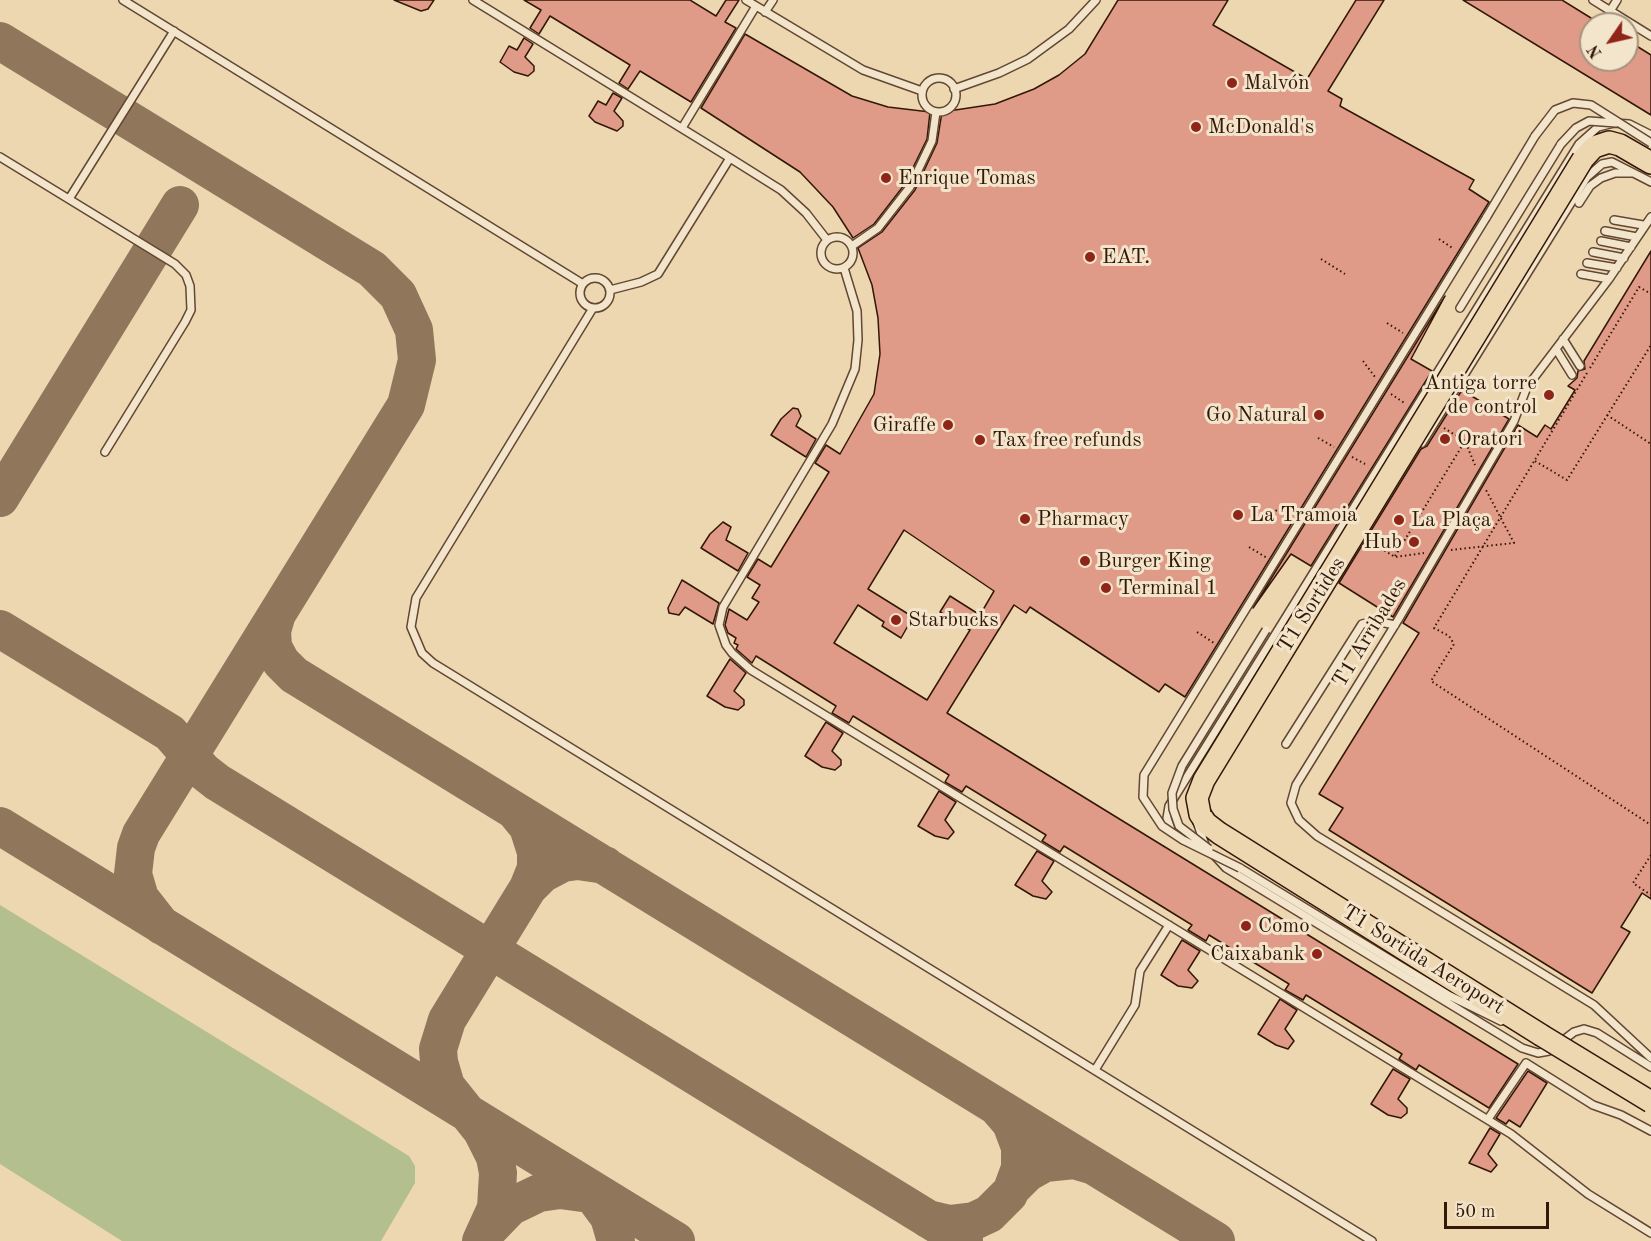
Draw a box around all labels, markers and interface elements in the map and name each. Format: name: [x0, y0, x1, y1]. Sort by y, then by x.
north arrow: [1579, 12, 1639, 72]
text: N: [1586, 41, 1606, 60]
place label: Malvón: [1244, 70, 1310, 96]
marker: Malvón: [1225, 76, 1239, 90]
place label: McDonald's: [1208, 114, 1314, 140]
marker: McDonald's: [1189, 120, 1203, 134]
place label: Enrique Tomas: [898, 165, 1036, 191]
marker: Enrique Tomas: [879, 171, 893, 185]
place label: EAT.: [1102, 244, 1150, 270]
marker: EAT.: [1083, 250, 1097, 264]
place label: Antiga torre de control: [1424, 370, 1537, 420]
marker: Antiga torre de control: [1542, 388, 1556, 402]
place label: Go Natural: [1206, 402, 1307, 428]
marker: Go Natural: [1312, 408, 1326, 422]
place label: Giraffe: [873, 412, 936, 438]
marker: Giraffe: [941, 418, 955, 432]
place label: Oratori: [1457, 426, 1523, 452]
place label: Tax free refunds: [992, 427, 1142, 453]
marker: Oratori: [1438, 432, 1452, 446]
marker: Tax free refunds: [973, 433, 987, 447]
place label: La Tramoia: [1250, 502, 1357, 528]
place label: Pharmacy: [1037, 506, 1129, 532]
place label: La Plaça: [1411, 507, 1491, 533]
marker: La Tramoia: [1231, 508, 1245, 522]
marker: Pharmacy: [1018, 512, 1032, 526]
marker: La Plaça: [1392, 513, 1406, 527]
place label: Hub: [1363, 529, 1402, 555]
marker: Hub: [1407, 535, 1421, 549]
place label: Burger King: [1097, 548, 1211, 574]
street label: T1 Sortides: [1273, 553, 1351, 657]
marker: Burger King: [1078, 554, 1092, 568]
street label: T1 Arribades: [1328, 574, 1412, 692]
place label: Terminal 1: [1118, 575, 1218, 601]
marker: Terminal 1: [1099, 581, 1113, 595]
place label: Starbucks: [908, 607, 999, 633]
marker: Starbucks: [889, 613, 903, 627]
street label: T1 Sortida Aeroport: [1337, 900, 1509, 1020]
place label: Como: [1258, 913, 1310, 939]
marker: Como: [1239, 919, 1253, 933]
place label: Caixabank: [1210, 941, 1305, 967]
marker: Caixabank: [1310, 947, 1324, 961]
scale bar: [1447, 1190, 1552, 1228]
text: 50 m: [1455, 1203, 1495, 1221]

